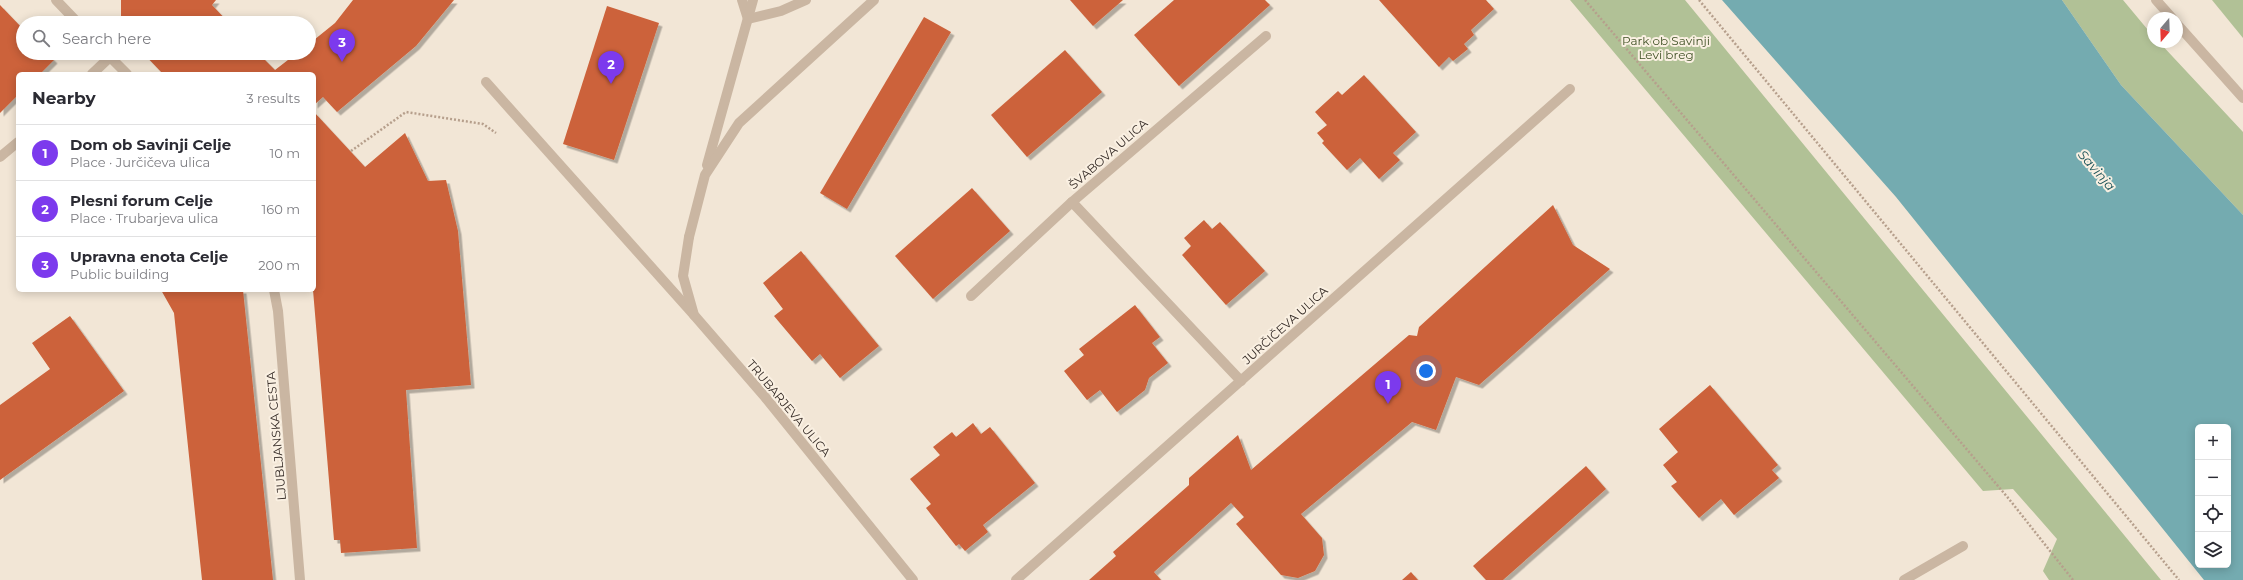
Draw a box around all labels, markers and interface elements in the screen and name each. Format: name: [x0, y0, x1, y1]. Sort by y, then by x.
north arrow: [2147, 12, 2183, 48]
search box: [16, 16, 316, 60]
icon: search: [30, 27, 52, 49]
text: Search here: [62, 29, 151, 48]
pin: 3: [329, 29, 355, 62]
park label: Park ob Savinji Levi breg: [1622, 33, 1710, 62]
pin: 2: [598, 51, 624, 84]
text: Nearby: [32, 88, 96, 108]
text: 3 results: [246, 90, 300, 106]
street label: ŠVABOVA ULICA: [1066, 115, 1151, 192]
text: Dom ob Savinji Celje: [70, 135, 231, 154]
text: 1: [42, 145, 48, 161]
text: 10 m: [270, 145, 300, 161]
water label: Savinja: [2075, 146, 2119, 194]
text: Place · Jurčičeva ulica: [70, 154, 210, 170]
text: Plesni forum Celje: [70, 191, 213, 210]
text: 2: [41, 201, 49, 217]
text: 160 m: [262, 201, 300, 217]
text: Place · Trubarjeva ulica: [70, 210, 218, 226]
text: Upravna enota Celje: [70, 247, 228, 266]
text: 3: [41, 257, 49, 273]
text: 200 m: [258, 257, 300, 273]
text: Public building: [70, 266, 169, 282]
street label: JURČIČEVA ULICA: [1239, 282, 1331, 368]
street label: TRUBARJEVA ULICA: [744, 356, 834, 460]
your location: [1416, 361, 1436, 381]
street label: LJUBLJANSKA CESTA: [263, 371, 289, 501]
pin: 1: [1375, 371, 1401, 404]
map controls: [2195, 424, 2231, 568]
button: +: [2195, 424, 2231, 460]
button: −: [2195, 460, 2231, 496]
button: locate: [2195, 496, 2231, 532]
button: layers: [2195, 532, 2231, 568]

